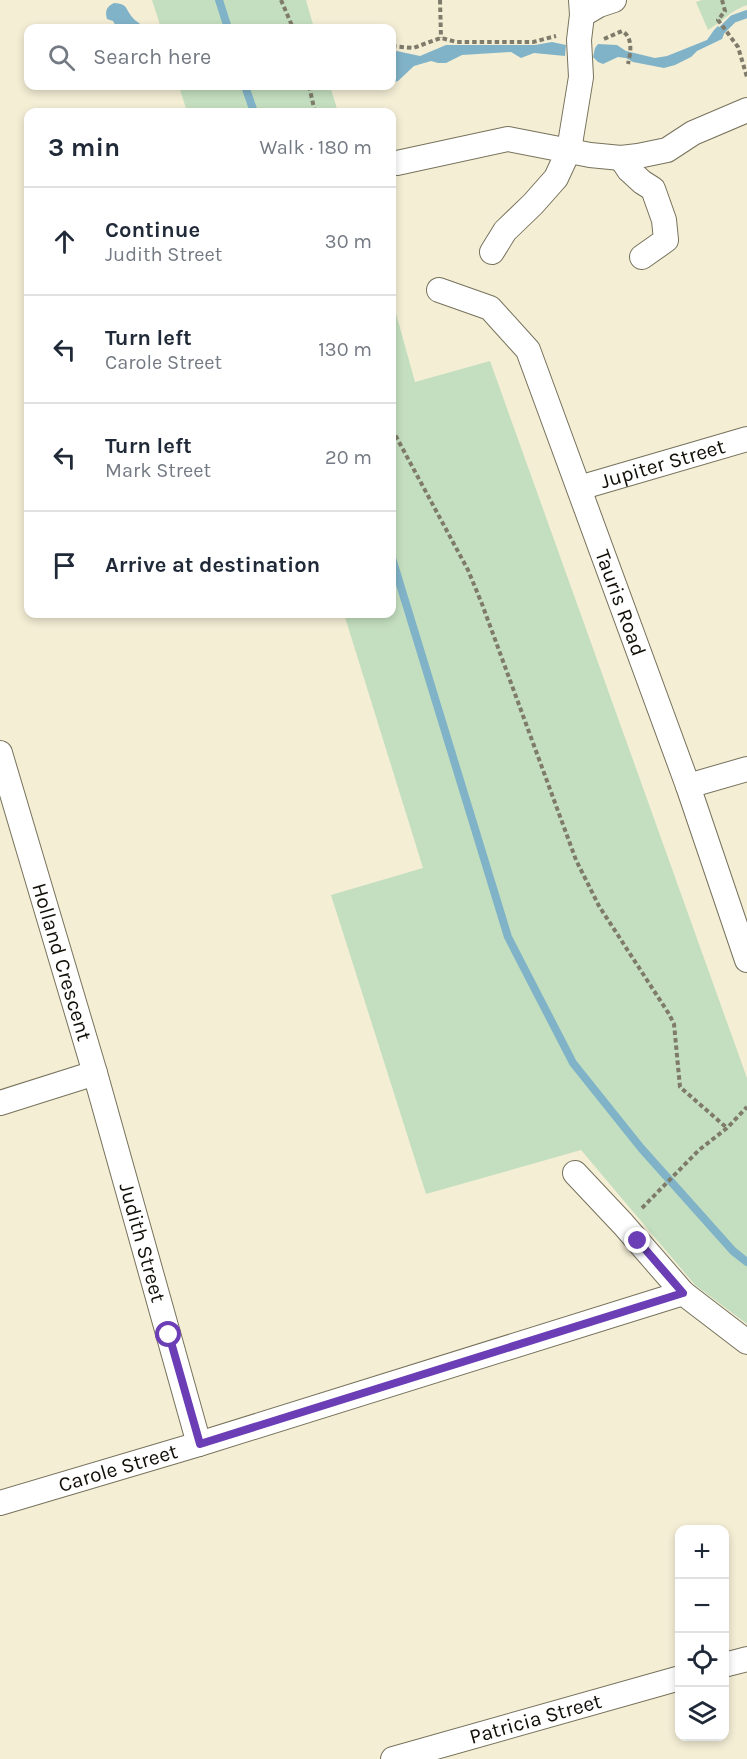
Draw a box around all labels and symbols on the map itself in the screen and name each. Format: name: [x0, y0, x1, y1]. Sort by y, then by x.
street label: Jupiter Street: [597, 434, 728, 493]
street label: Tauris Road: [590, 546, 651, 659]
street label: Holland Crescent: [27, 880, 97, 1044]
street label: Judith Street: [114, 1180, 171, 1305]
route end: [624, 1227, 650, 1253]
route start: [155, 1321, 181, 1347]
street label: Carole Street: [56, 1439, 180, 1497]
street label: Patricia Street: [467, 1689, 604, 1749]

